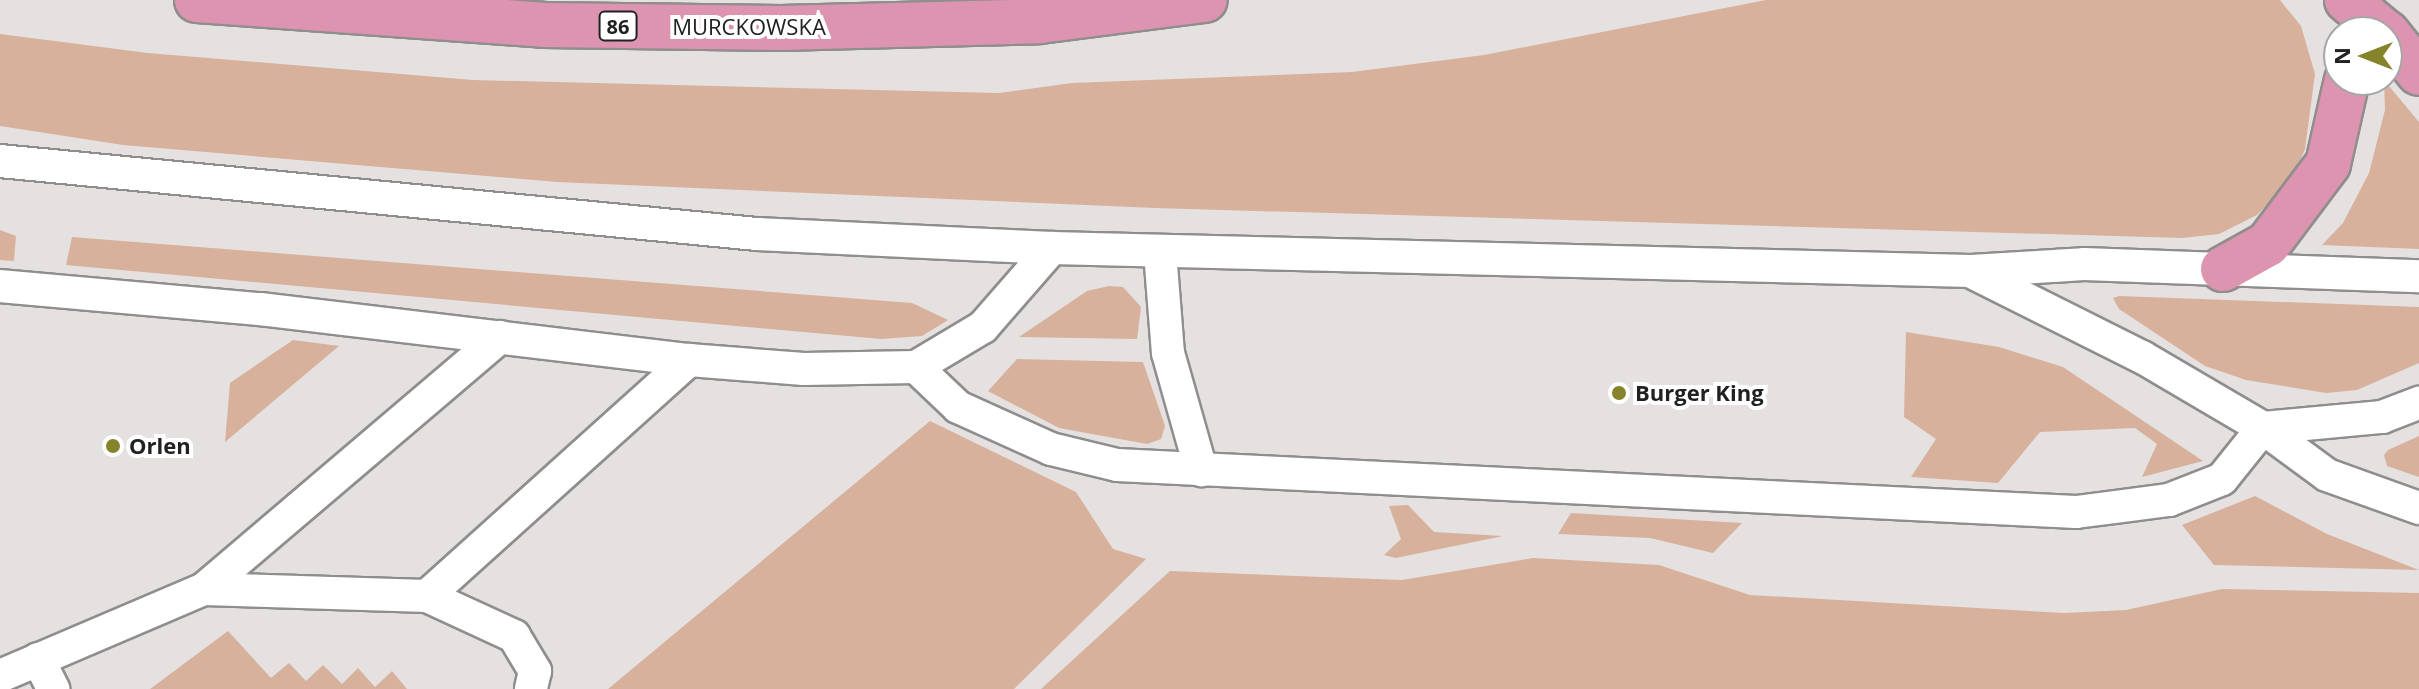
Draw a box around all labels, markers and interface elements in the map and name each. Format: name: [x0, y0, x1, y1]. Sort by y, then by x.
road number: 86: [598, 10, 638, 42]
street label: MURCKOWSKA: [672, 14, 826, 40]
north arrow: [2323, 16, 2403, 96]
text: N: [2326, 47, 2356, 65]
place label: Burger King: [1635, 380, 1764, 406]
marker: Burger King: [1610, 384, 1628, 402]
place label: Orlen: [129, 433, 191, 459]
marker: Orlen: [104, 437, 122, 455]

